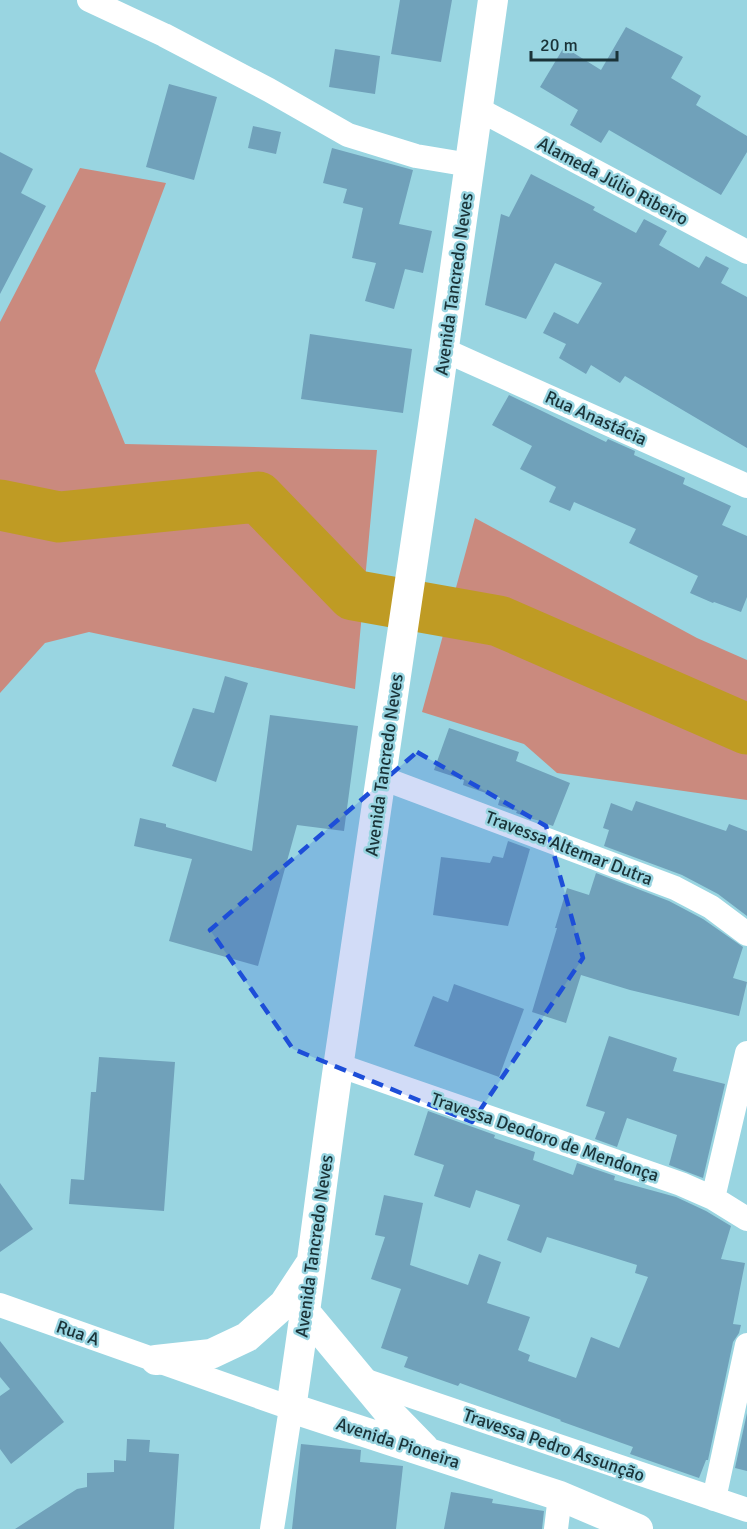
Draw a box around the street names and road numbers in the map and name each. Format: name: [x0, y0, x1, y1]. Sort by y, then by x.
street label: Alameda Júlio Ribeiro: [534, 132, 692, 230]
street label: Avenida Tancredo Neves: [430, 191, 478, 377]
street label: Rua Anastácia: [542, 386, 650, 450]
street label: Avenida Tancredo Neves: [360, 672, 408, 858]
street label: Travessa Altemar Dutra: [482, 806, 656, 890]
street label: Travessa Deodoro de Mendonça: [428, 1088, 662, 1186]
street label: Avenida Tancredo Neves: [290, 1153, 338, 1339]
street label: Rua A: [53, 1315, 103, 1351]
street label: Travessa Pedro Assunção: [460, 1404, 648, 1486]
street label: Avenida Pioneira: [333, 1413, 463, 1473]

